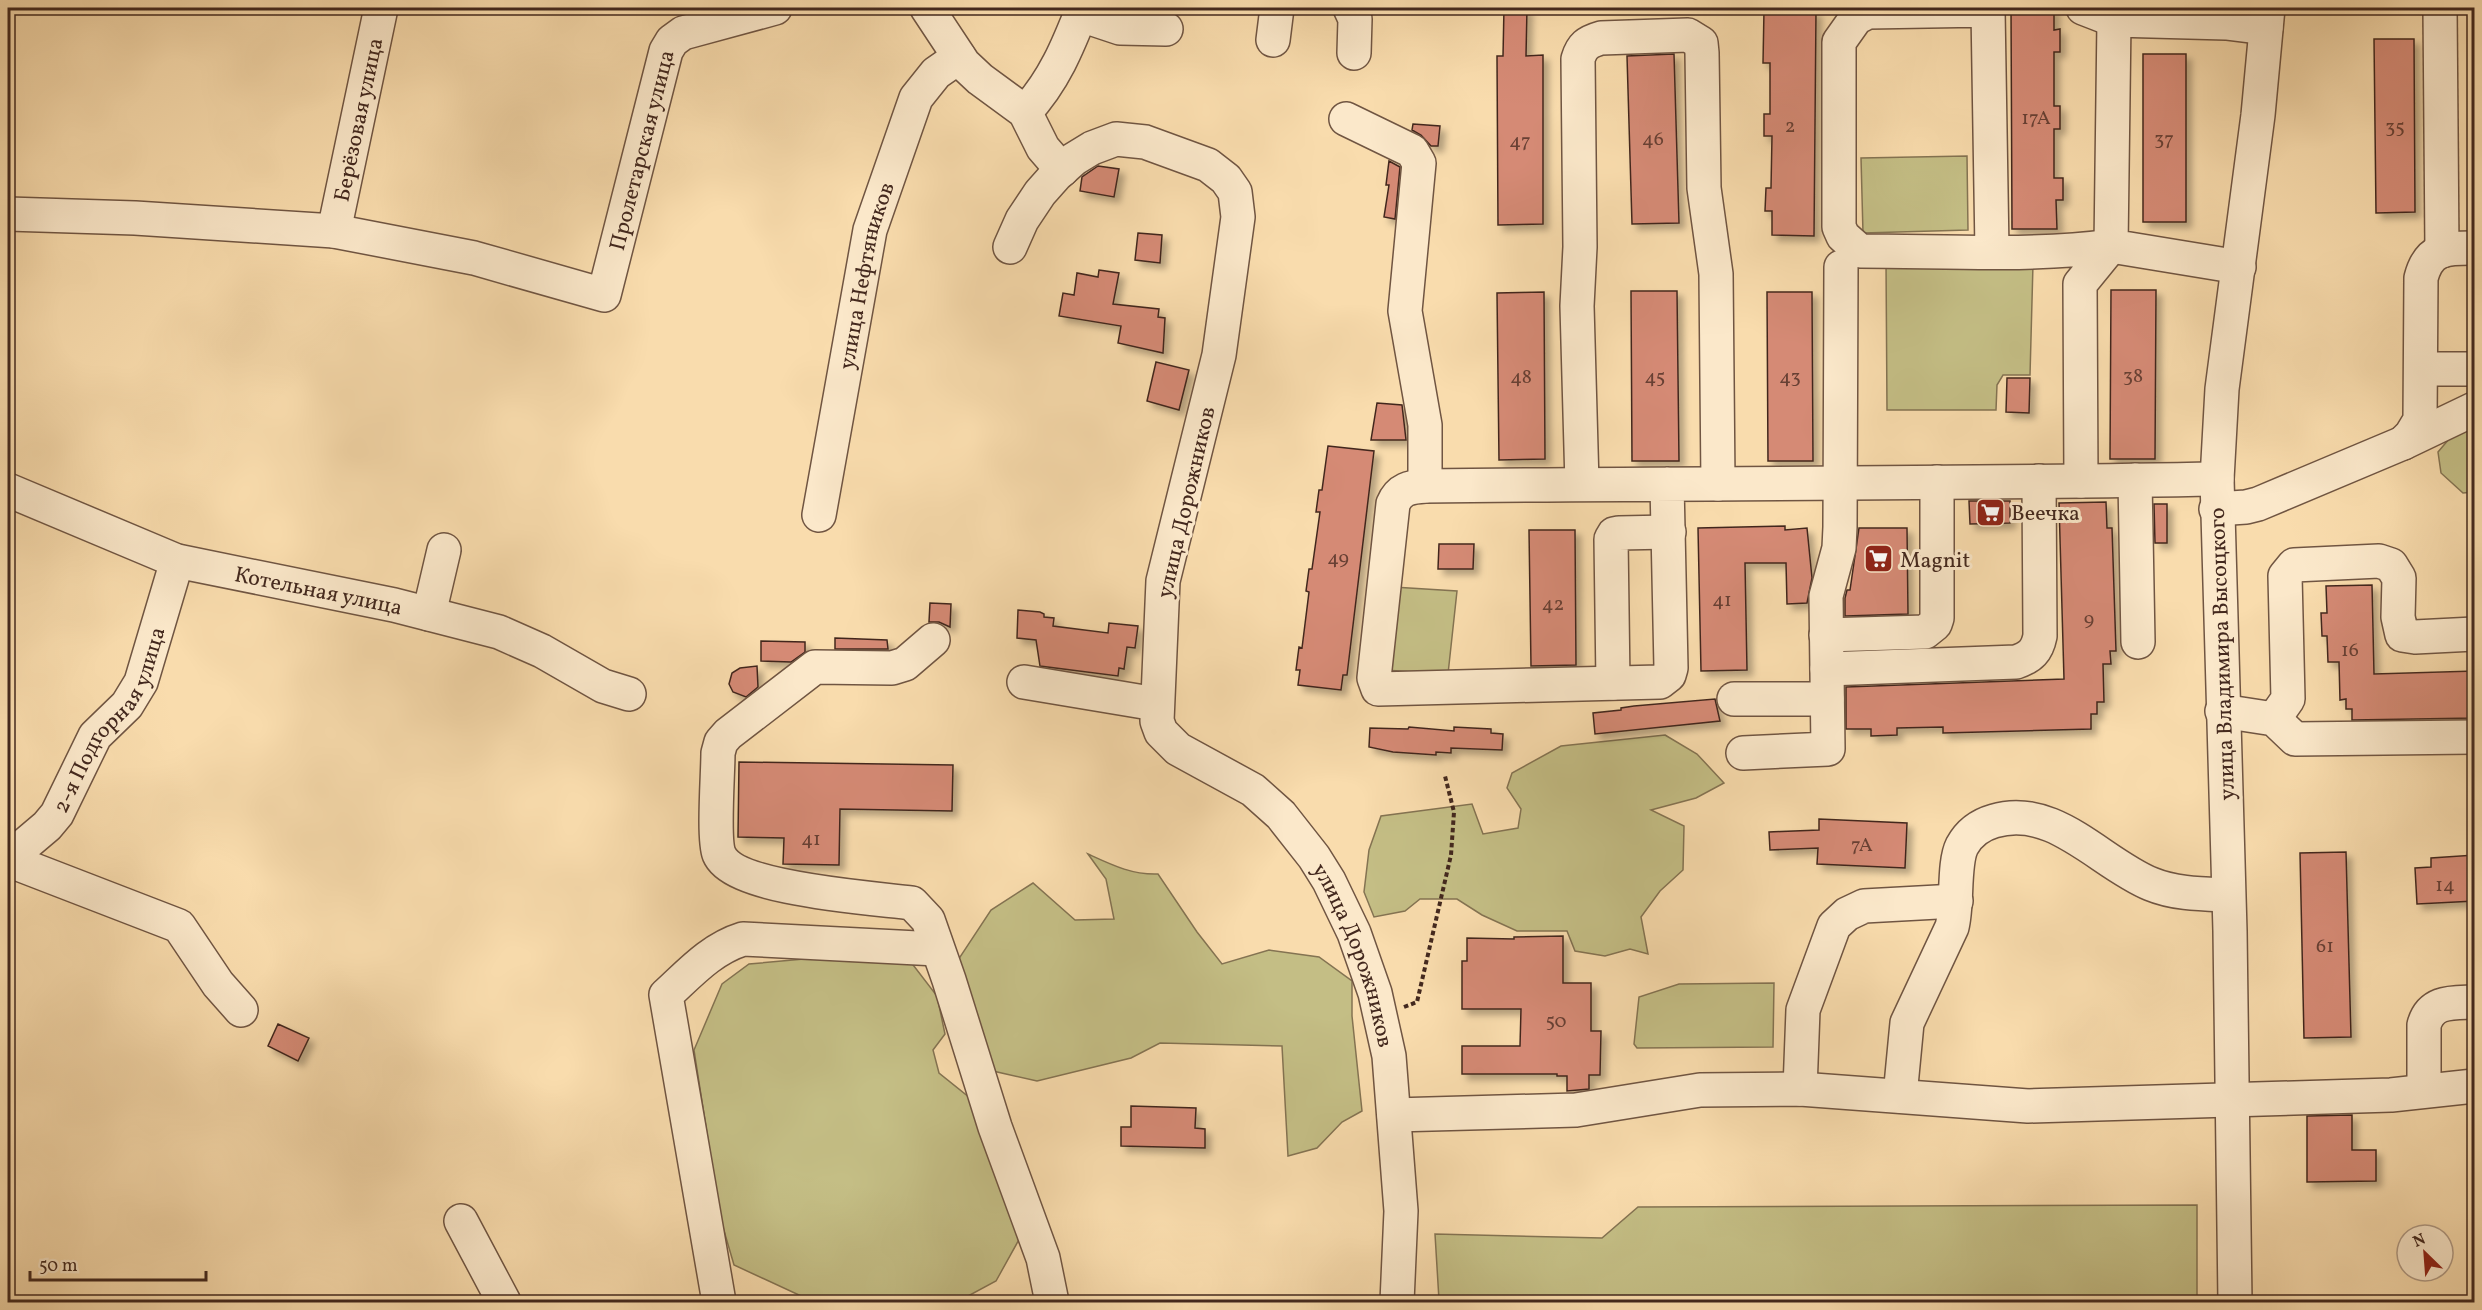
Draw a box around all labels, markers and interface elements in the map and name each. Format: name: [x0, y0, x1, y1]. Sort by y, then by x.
street label: Берёзовая улица: [328, 35, 392, 205]
street label: Пролетарская улица: [603, 47, 684, 254]
house number: 17А: [2021, 105, 2051, 133]
house number: 2: [1785, 113, 1795, 141]
house number: 35: [2385, 114, 2405, 142]
house number: 46: [1642, 126, 1664, 154]
house number: 37: [2154, 126, 2174, 154]
house number: 47: [1509, 128, 1531, 156]
street label: улица Нефтяников: [832, 178, 904, 372]
house number: 38: [2123, 363, 2143, 391]
house number: 48: [1510, 364, 1532, 392]
house number: 45: [1645, 364, 1665, 392]
house number: 43: [1779, 364, 1801, 392]
street label: улица Дорожников: [1150, 404, 1225, 601]
supermarket icon: Веечка: [1974, 496, 2006, 528]
place label: Веечка: [2011, 499, 2080, 530]
street label: улица Владимира Высоцкого: [2203, 507, 2244, 801]
supermarket icon: Magnit: [1863, 543, 1895, 575]
house number: 49: [1327, 545, 1349, 573]
place label: Magnit: [1900, 546, 1970, 577]
street label: Котельная улица: [232, 560, 406, 625]
house number: 41: [1712, 587, 1732, 615]
house number: 42: [1542, 591, 1564, 619]
house number: 9: [2084, 606, 2094, 634]
street label: 2-я Подгорная улица: [47, 624, 175, 819]
house number: 16: [2341, 637, 2359, 665]
house number: 41: [801, 826, 821, 854]
house number: 7А: [1851, 832, 1873, 860]
street label: улица Дорожников: [1303, 858, 1400, 1051]
house number: 14: [2435, 872, 2455, 900]
house number: 61: [2316, 933, 2334, 961]
house number: 50: [1545, 1008, 1567, 1036]
north arrow: [2395, 1223, 2455, 1283]
text: N: [2410, 1229, 2430, 1254]
scale bar: [30, 1244, 206, 1282]
text: 50 m: [39, 1254, 78, 1279]

